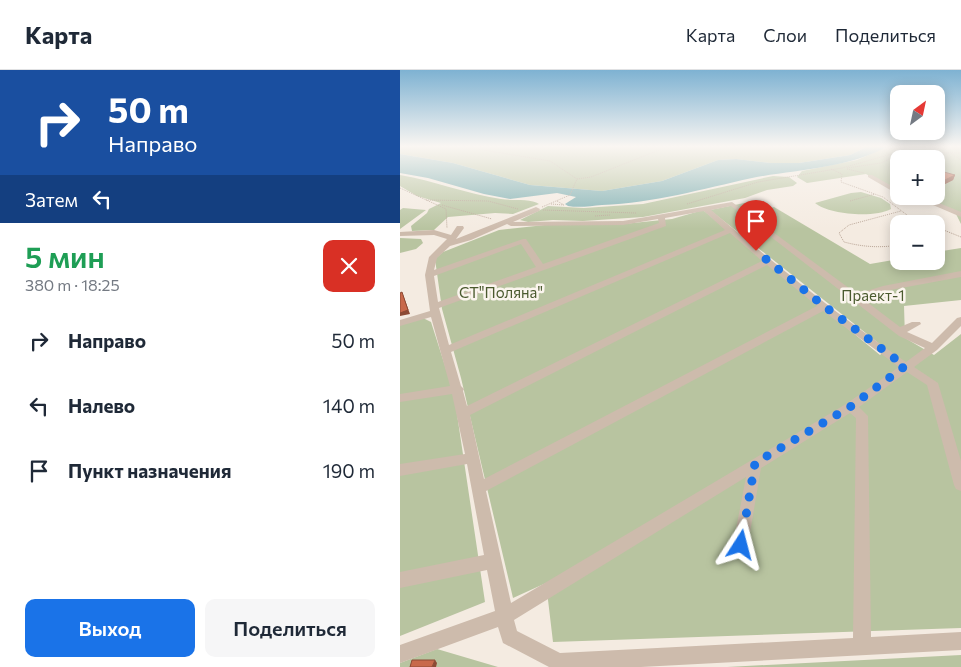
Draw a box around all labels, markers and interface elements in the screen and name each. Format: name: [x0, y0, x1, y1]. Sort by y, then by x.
text: Карта: [25, 20, 92, 49]
text: Карта: [686, 24, 735, 46]
text: Слои: [763, 24, 807, 46]
text: Поделиться: [835, 24, 936, 46]
north arrow: [890, 85, 945, 140]
map controls: [890, 85, 945, 270]
text: 50 m: [108, 87, 189, 130]
icon: right: [25, 90, 90, 155]
text: Направо: [108, 130, 198, 157]
button: +: [890, 150, 945, 205]
icon: left: [88, 185, 116, 213]
text: Затем: [25, 188, 78, 211]
pin: [735, 200, 777, 251]
icon: arrive: [742, 207, 770, 235]
button: −: [890, 215, 945, 270]
text: 5 мин: [25, 237, 105, 274]
button: close: [323, 240, 375, 292]
text: 380 m · 18:25: [25, 275, 120, 294]
park label: СТ"Поляна": [459, 283, 543, 301]
park label: Праект-1: [841, 286, 905, 304]
icon: right: [25, 327, 53, 355]
text: Направо: [68, 329, 146, 352]
text: 50 m: [331, 329, 375, 352]
icon: left: [25, 392, 53, 420]
text: Налево: [68, 394, 135, 417]
text: 140 m: [323, 394, 375, 417]
icon: arrive: [25, 457, 53, 485]
text: Пункт назначения: [68, 459, 231, 482]
text: 190 m: [323, 459, 375, 482]
position arrow: [714, 518, 766, 570]
button: Выход: [25, 599, 195, 657]
button: Поделиться: [205, 599, 375, 657]

